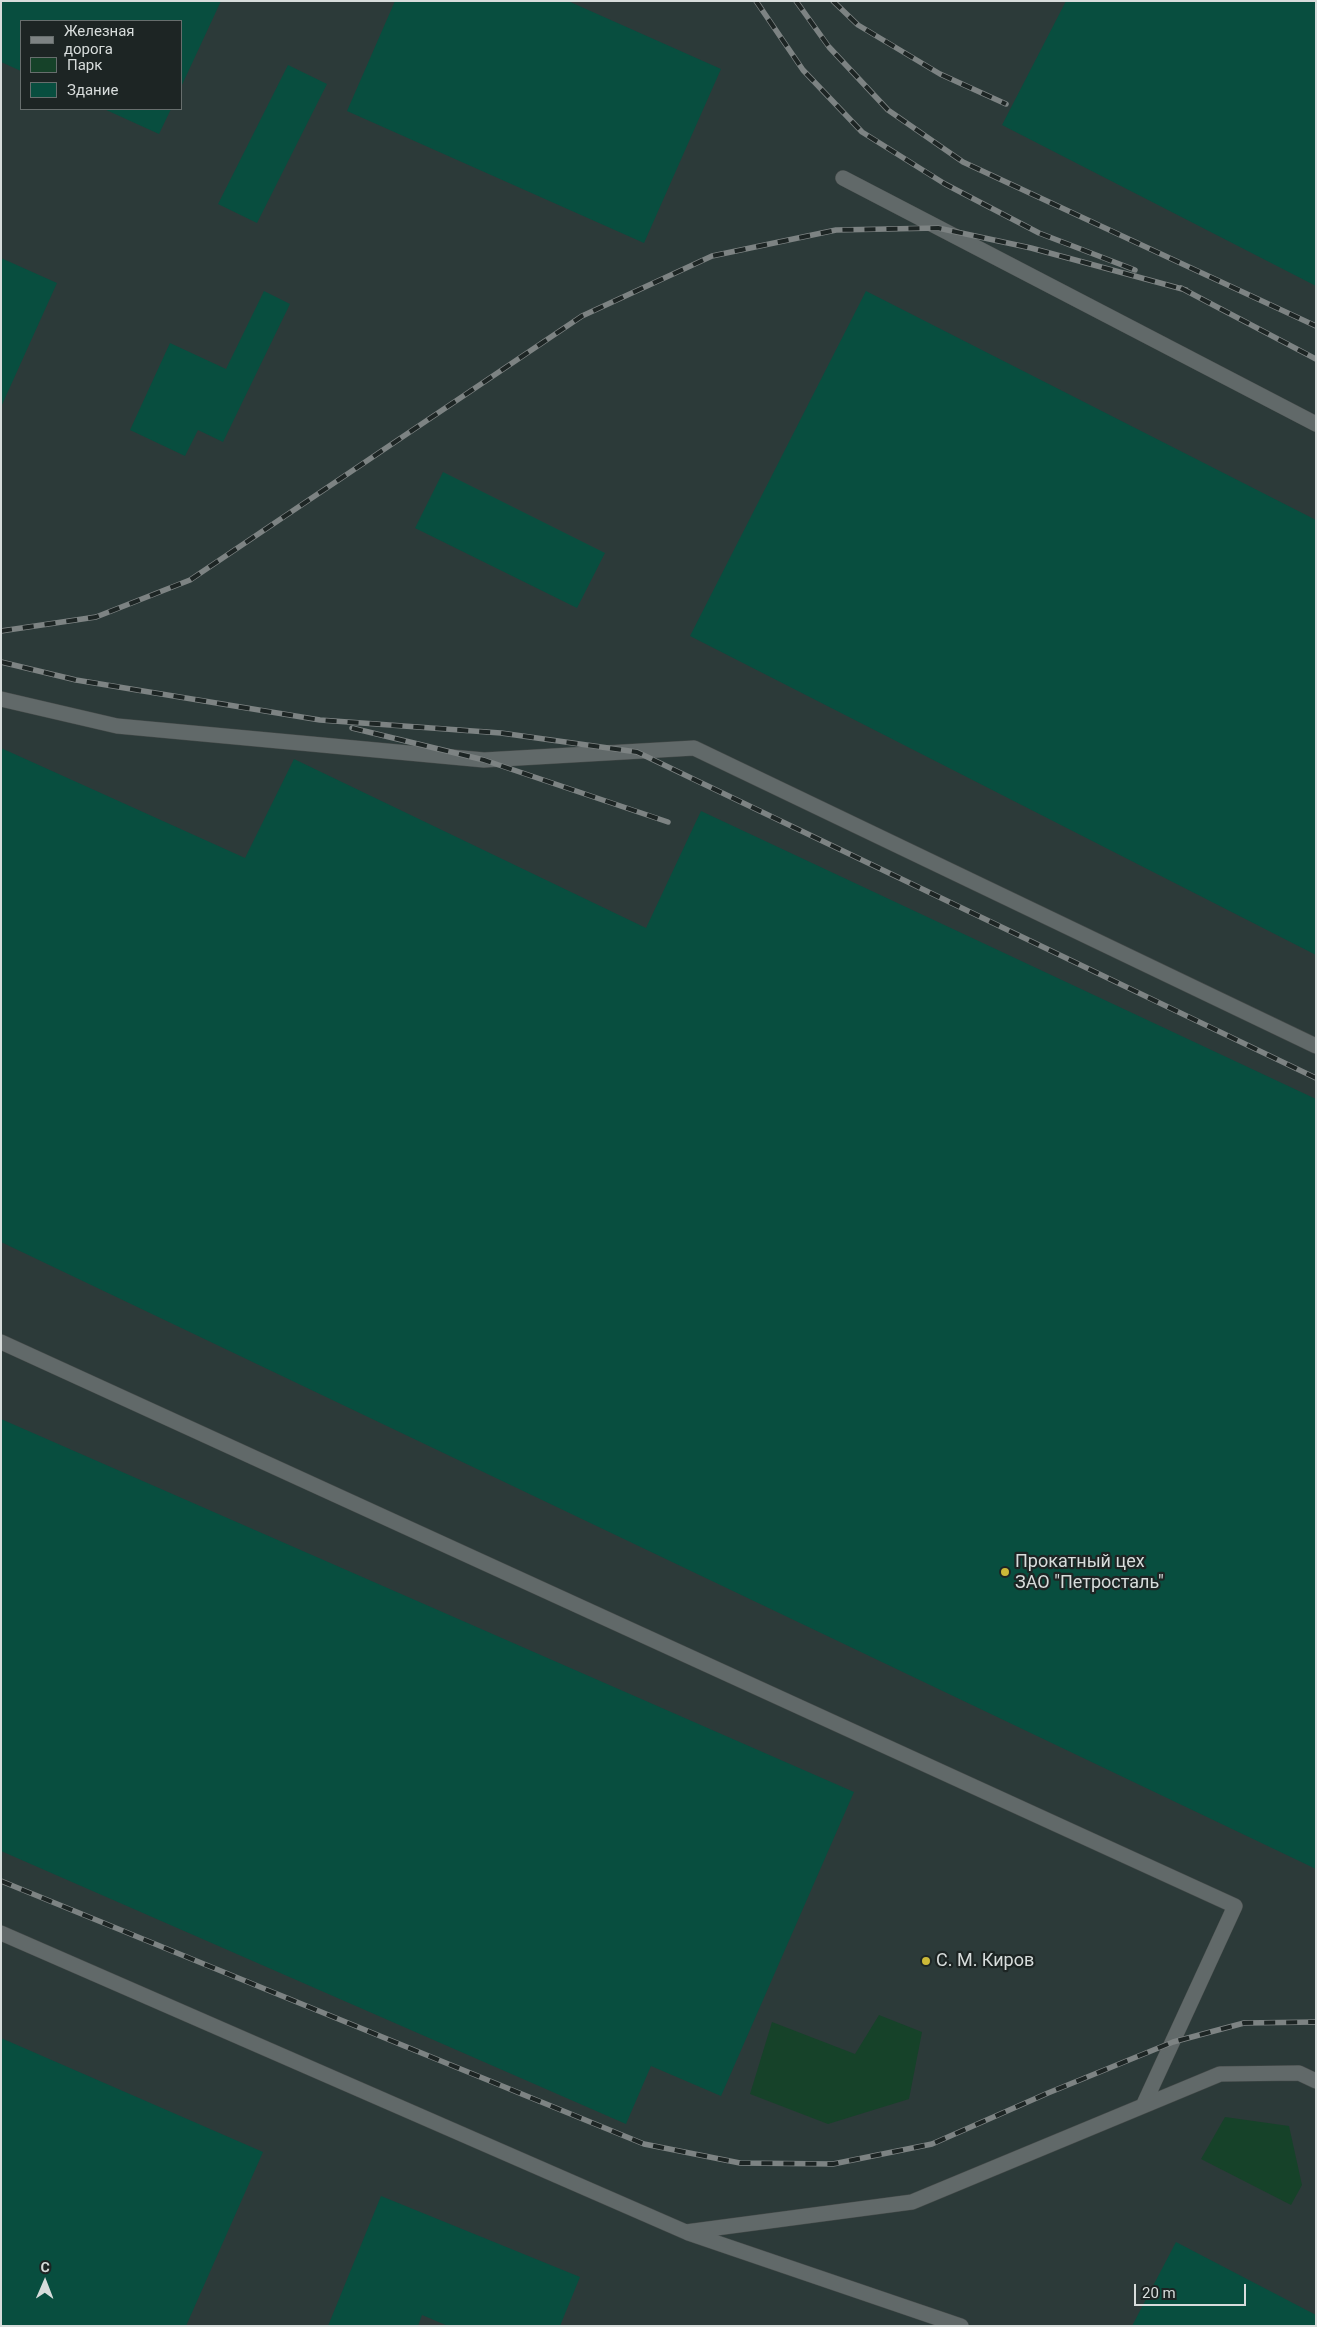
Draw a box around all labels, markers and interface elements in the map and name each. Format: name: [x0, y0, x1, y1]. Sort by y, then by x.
legend: [20, 20, 182, 110]
text: Железная дорога: [64, 22, 135, 58]
text: Парк: [67, 56, 102, 74]
text: Здание: [67, 81, 118, 99]
place label: Прокатный цех ЗАО "Петросталь": [1015, 1551, 1164, 1594]
marker: Прокатный цех ЗАО "Петросталь": [999, 1566, 1011, 1578]
place label: С. М. Киров: [936, 1950, 1034, 1972]
marker: С. М. Киров: [920, 1955, 932, 1967]
north arrow: [20, 2257, 70, 2307]
text: С: [41, 2259, 50, 2275]
scale bar: [1137, 2274, 1250, 2306]
text: 20 m: [1142, 2284, 1176, 2302]

